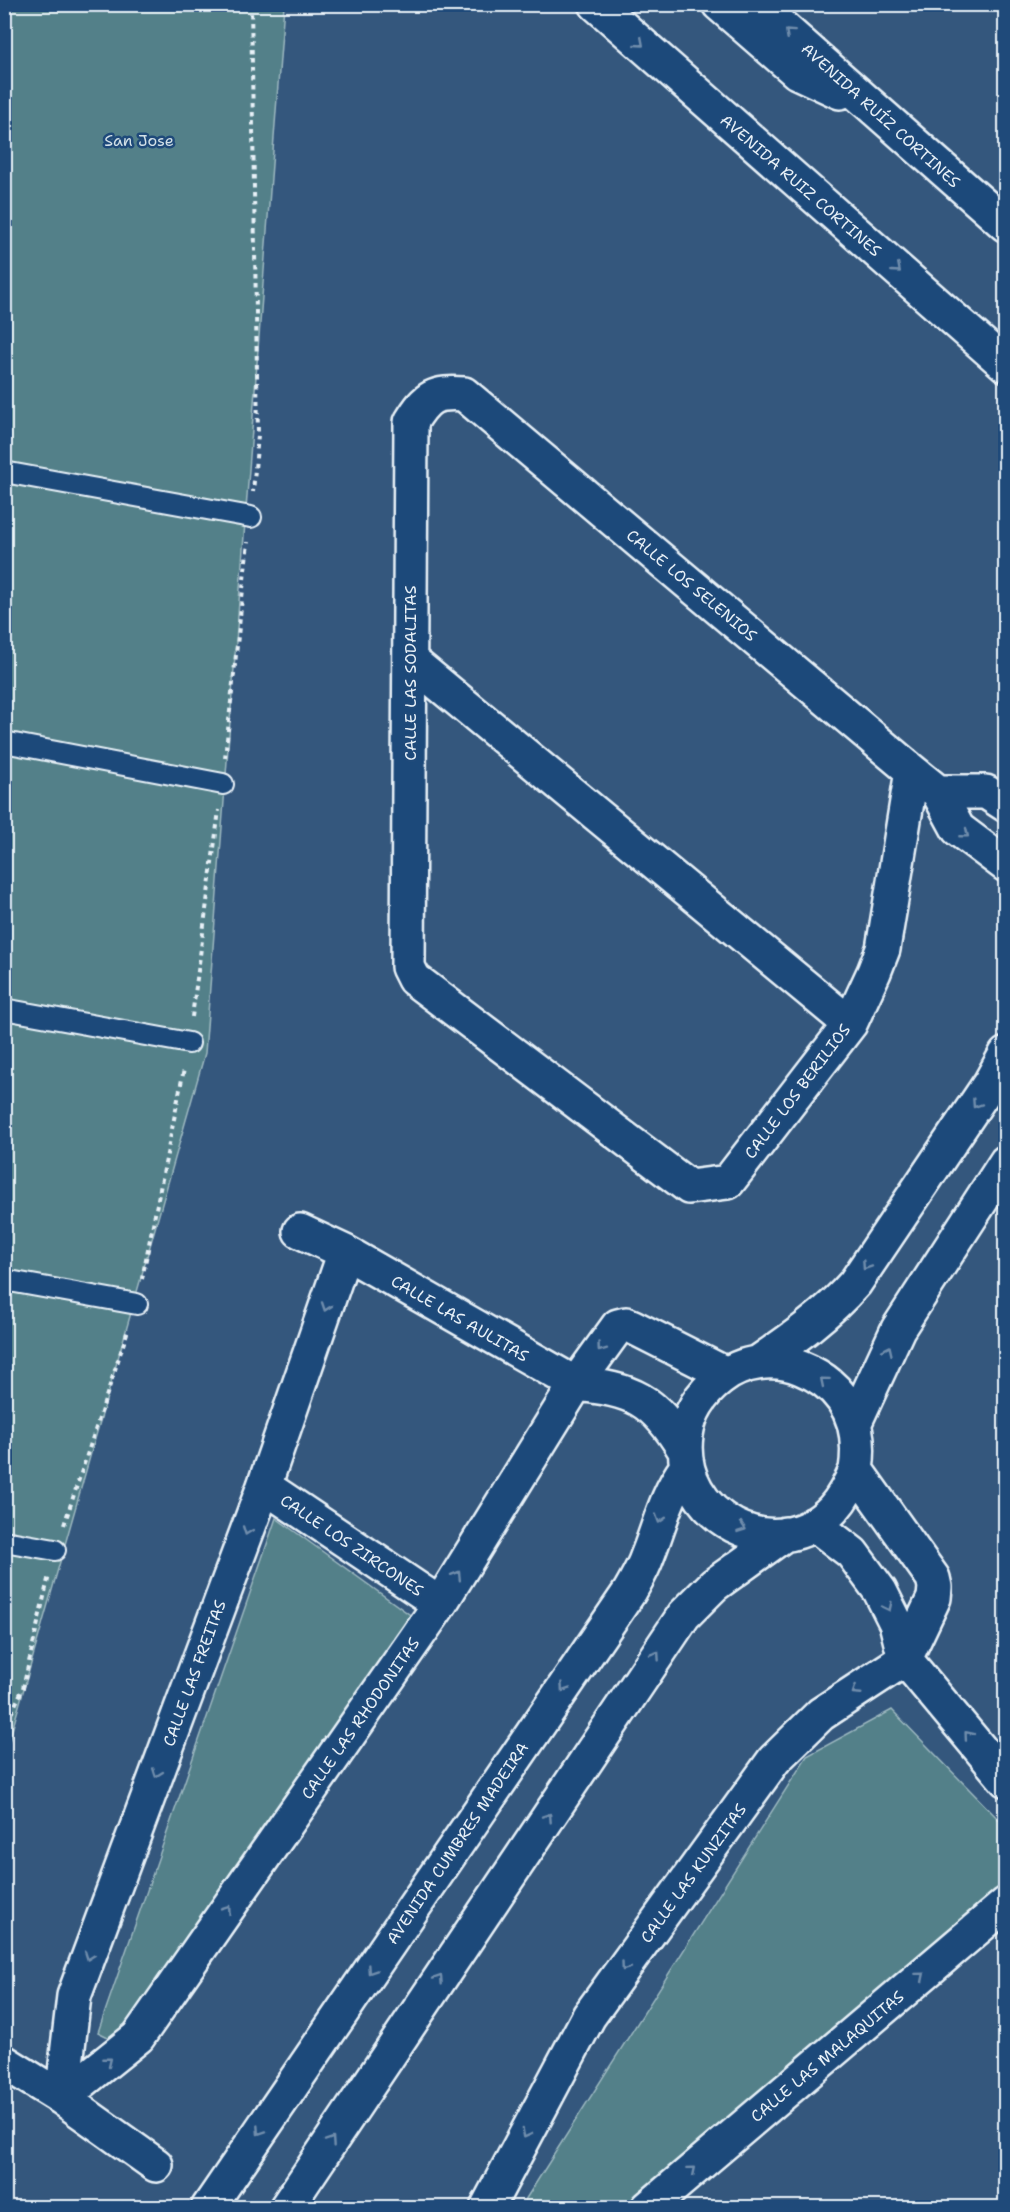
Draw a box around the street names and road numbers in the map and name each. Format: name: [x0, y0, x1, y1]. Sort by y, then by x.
street label: AVENIDA RUÍZ CORTINES: [797, 38, 965, 192]
street label: AVENIDA RUIZ CORTINES: [716, 110, 886, 261]
street label: CALLE LOS SELENIOS: [622, 525, 761, 646]
street label: CALLE LAS SODALITAS: [400, 585, 421, 761]
street label: CALLE LOS BERILIOS: [740, 1020, 855, 1163]
street label: CALLE LAS AULITAS: [387, 1270, 532, 1366]
street label: CALLE LOS ZIRCONES: [276, 1490, 427, 1601]
street label: CALLE LAS FREITAS: [158, 1597, 231, 1749]
street label: CALLE LAS RHODONITAS: [297, 1633, 424, 1803]
street label: AVENIDA CUMBRES MADEIRA: [382, 1738, 533, 1948]
street label: CALLE LAS KUNZITAS: [636, 1799, 751, 1947]
street label: CALLE LAS MALAQUITAS: [746, 1986, 908, 2127]

